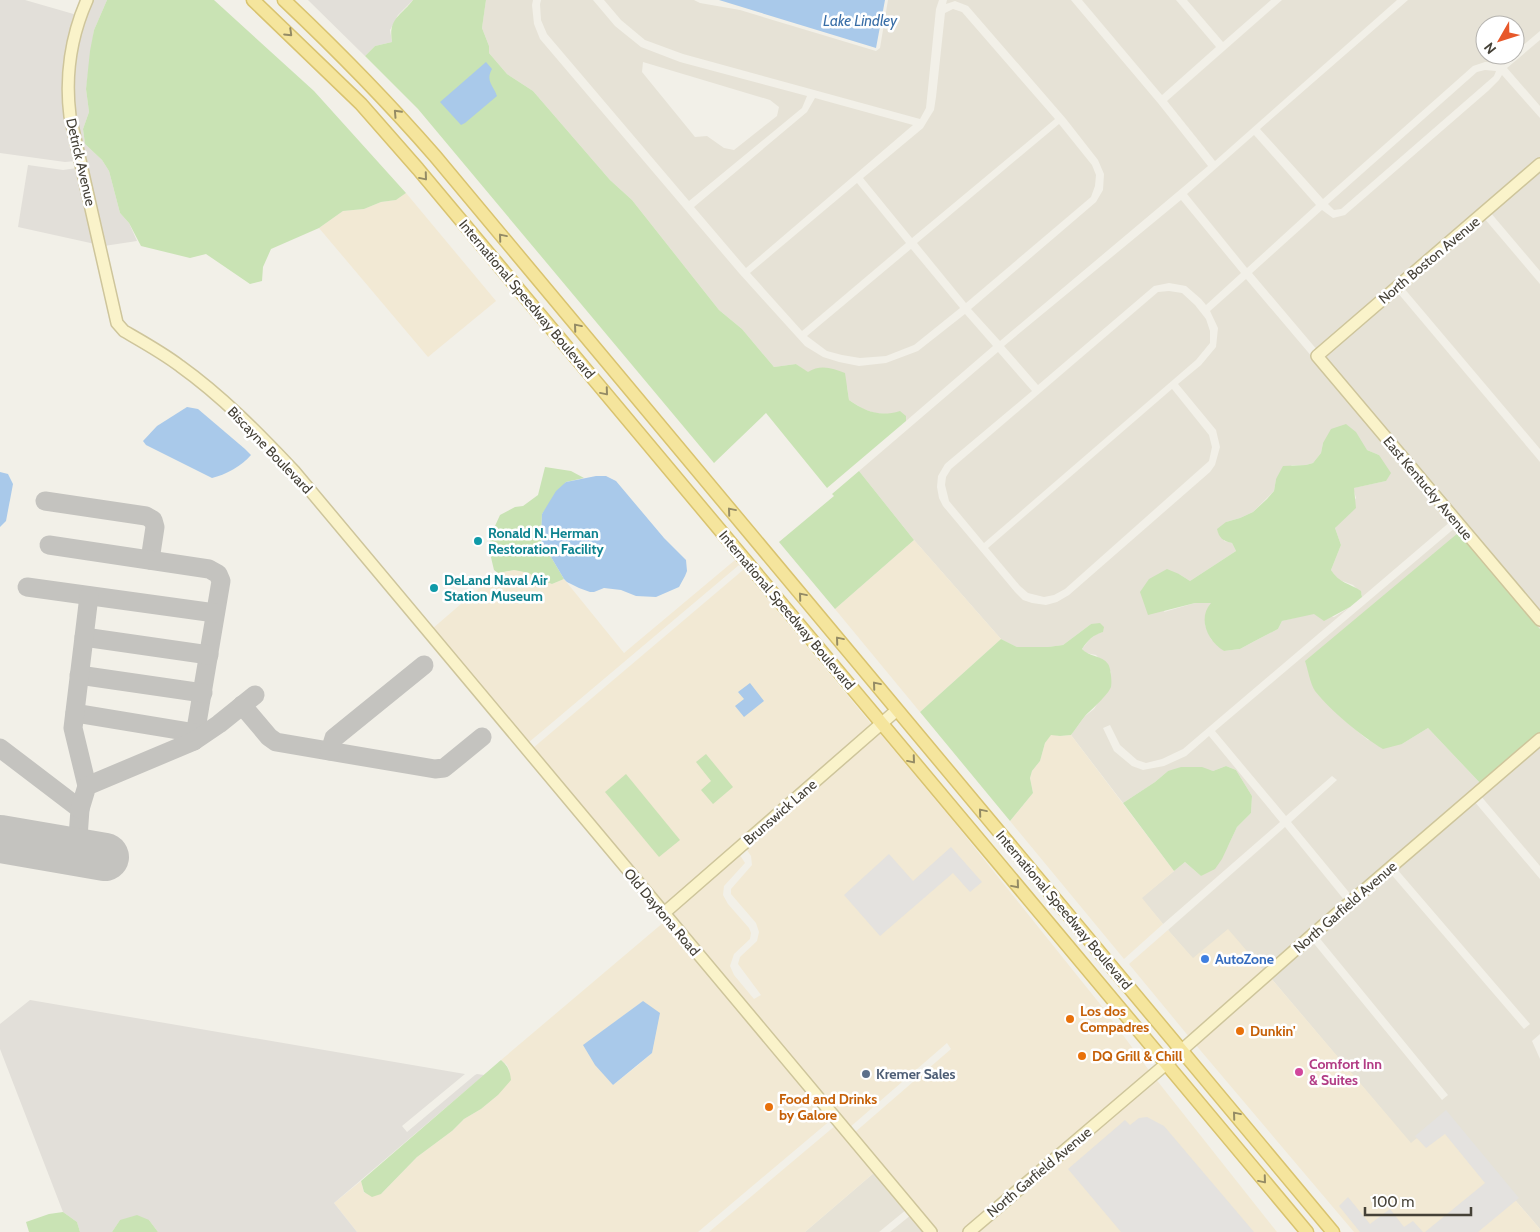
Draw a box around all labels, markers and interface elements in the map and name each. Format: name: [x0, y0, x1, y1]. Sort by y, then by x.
water label: Lake Lindley: [823, 12, 898, 30]
north arrow: [1475, 15, 1525, 65]
one-way arrow: [283, 27, 292, 36]
text: N: [1480, 39, 1500, 58]
one-way arrow: [394, 110, 403, 119]
street label: Detrick Avenue: [62, 116, 100, 208]
one-way arrow: [419, 171, 427, 180]
street label: North Boston Avenue: [1375, 212, 1483, 308]
street label: International Speedway Boulevard: [455, 216, 599, 382]
one-way arrow: [499, 234, 508, 243]
one-way arrow: [573, 323, 582, 332]
one-way arrow: [599, 387, 608, 396]
street label: Biscayne Boulevard: [224, 403, 316, 497]
street label: East Kentucky Avenue: [1379, 433, 1477, 543]
one-way arrow: [728, 508, 736, 517]
place label: Ronald N. Herman Restoration Facility: [488, 524, 604, 558]
street label: International Speedway Boulevard: [715, 527, 859, 693]
marker: Ronald N. Herman Restoration Facility: [472, 535, 484, 547]
place label: DeLand Naval Air Station Museum: [444, 571, 548, 605]
marker: DeLand Naval Air Station Museum: [428, 582, 440, 594]
one-way arrow: [799, 593, 807, 602]
one-way arrow: [835, 637, 844, 646]
one-way arrow: [873, 682, 882, 691]
one-way arrow: [906, 755, 915, 764]
street label: Brunswick Lane: [740, 775, 820, 849]
one-way arrow: [979, 809, 988, 818]
street label: International Speedway Boulevard: [992, 827, 1136, 993]
street label: North Garfield Avenue: [1290, 857, 1400, 957]
street label: Old Daytona Road: [620, 865, 704, 959]
one-way arrow: [1011, 879, 1019, 888]
place label: AutoZone: [1215, 950, 1274, 968]
marker: AutoZone: [1199, 953, 1211, 965]
place label: Los dos Compadres: [1080, 1002, 1149, 1036]
marker: Los dos Compadres: [1064, 1013, 1076, 1025]
place label: Dunkin': [1250, 1022, 1296, 1040]
marker: Dunkin': [1234, 1025, 1246, 1037]
place label: DQ Grill & Chill: [1092, 1047, 1183, 1065]
marker: DQ Grill & Chill: [1076, 1050, 1088, 1062]
place label: Comfort Inn & Suites: [1309, 1055, 1382, 1089]
place label: Kremer Sales: [876, 1065, 956, 1083]
marker: Comfort Inn & Suites: [1293, 1066, 1305, 1078]
marker: Kremer Sales: [860, 1068, 872, 1080]
place label: Food and Drinks by Galore: [779, 1090, 877, 1124]
marker: Food and Drinks by Galore: [763, 1101, 775, 1113]
one-way arrow: [1232, 1112, 1241, 1121]
street label: North Garfield Avenue: [983, 1123, 1095, 1221]
one-way arrow: [1257, 1174, 1266, 1183]
scale bar: [1365, 1184, 1471, 1216]
text: 100 m: [1372, 1193, 1414, 1211]

